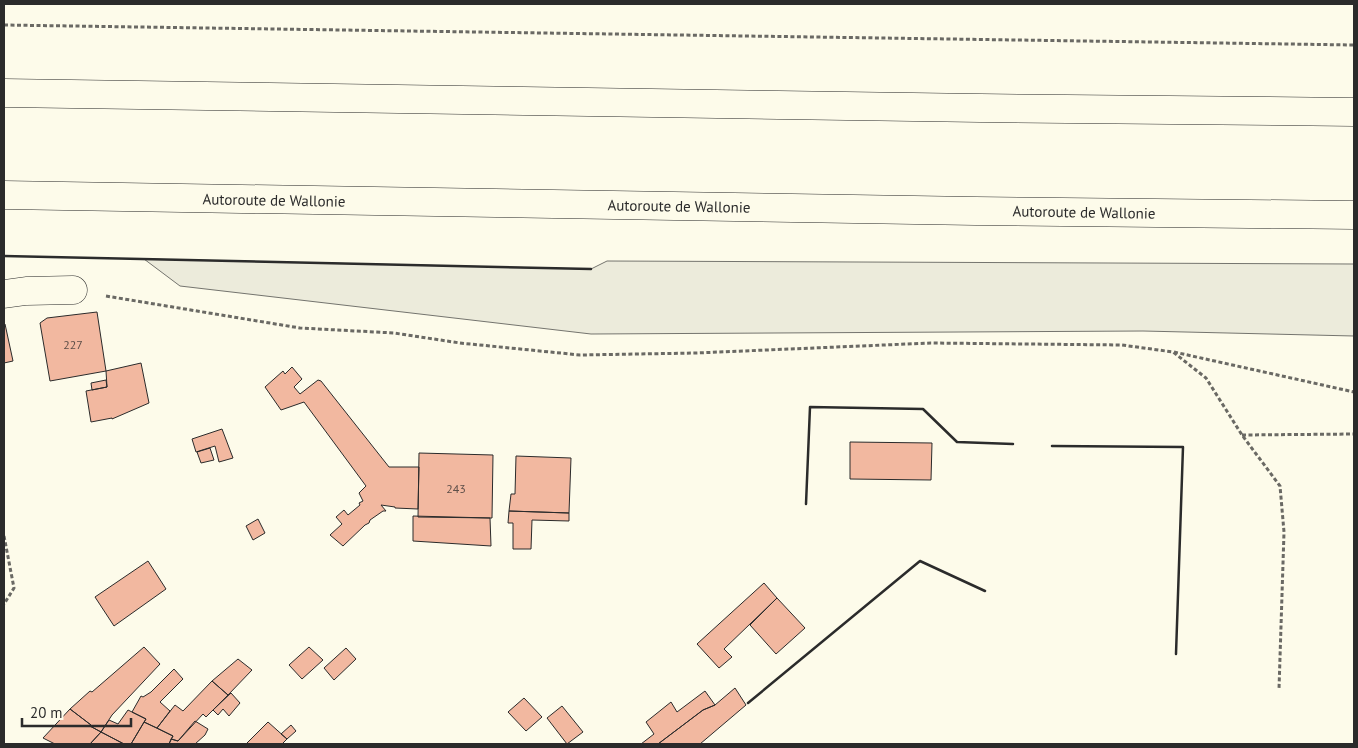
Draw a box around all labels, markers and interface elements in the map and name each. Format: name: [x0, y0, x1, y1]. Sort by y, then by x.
street label: Autoroute de Wallonie: [202, 189, 346, 211]
street label: Autoroute de Wallonie: [607, 195, 751, 217]
street label: Autoroute de Wallonie: [1012, 201, 1156, 223]
house number: 227: [63, 337, 83, 352]
house number: 243: [446, 481, 466, 496]
scale bar: [22, 696, 131, 728]
text: 20 m: [30, 703, 63, 722]

